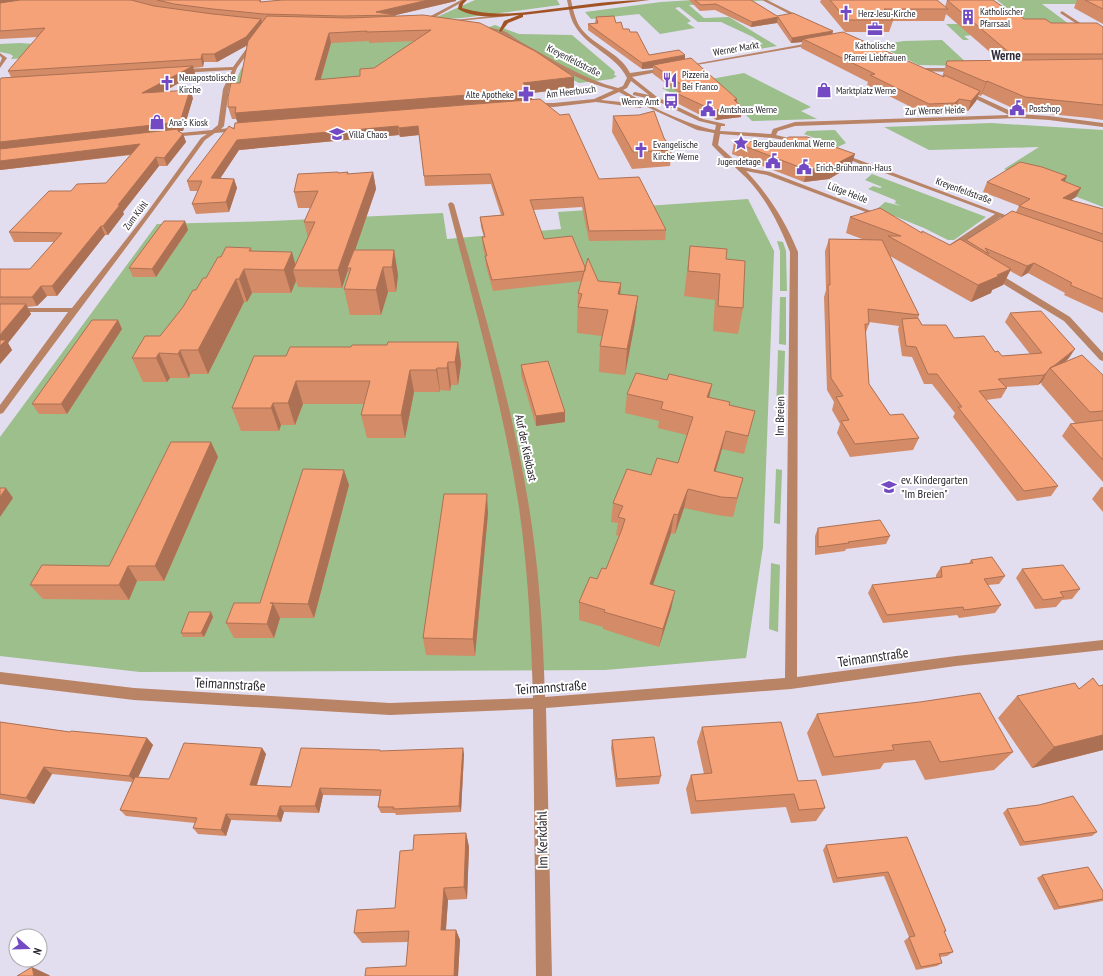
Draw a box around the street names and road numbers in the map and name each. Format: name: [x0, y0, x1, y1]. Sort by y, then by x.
street label: Werner Markt: [712, 38, 760, 59]
street label: Kreyenfeldstraße: [545, 41, 603, 80]
street label: Am Heerbusch: [546, 82, 597, 101]
street label: Zur Werner Heide: [905, 103, 965, 118]
street label: Kreyenfeldstraße: [934, 174, 994, 207]
street label: Lütge Heide: [826, 179, 870, 206]
street label: Zum Kühl: [120, 198, 151, 232]
street label: Im Breien: [772, 396, 787, 436]
street label: Auf der Kiekbast: [512, 413, 541, 483]
street label: Teimannstraße: [836, 643, 910, 671]
street label: Teimannstraße: [194, 673, 266, 695]
street label: Teimannstraße: [515, 676, 587, 698]
street label: Im Kerkdahl: [532, 810, 552, 869]

